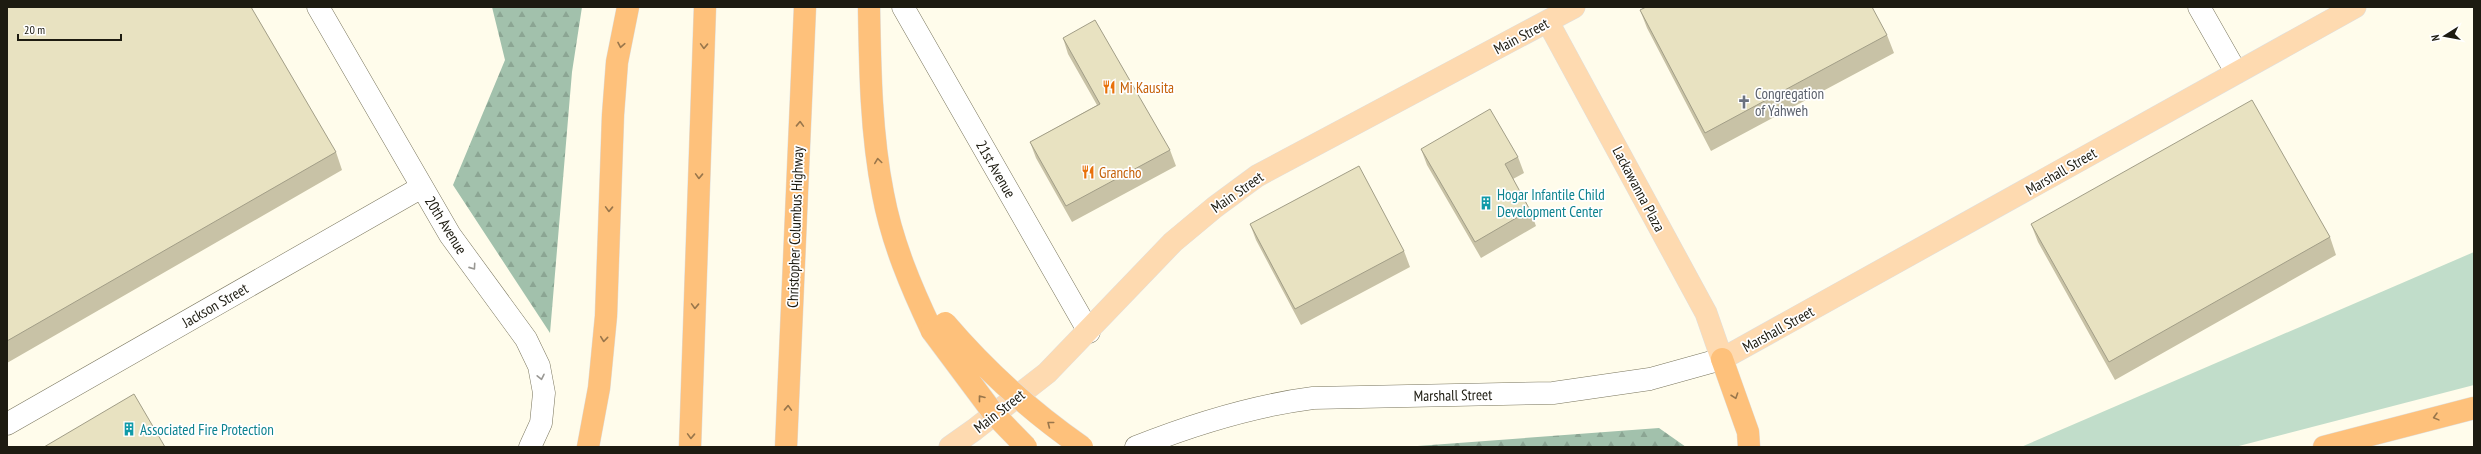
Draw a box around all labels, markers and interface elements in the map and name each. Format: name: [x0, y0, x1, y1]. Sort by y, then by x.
street label: Main Street: [1490, 14, 1552, 58]
scale bar: [18, 16, 121, 42]
north arrow: [2425, 16, 2465, 56]
text: 20 m: [24, 22, 45, 37]
text: N: [2428, 34, 2443, 42]
one-way arrow: [617, 42, 625, 48]
one-way arrow: [700, 43, 708, 49]
place label: Mi Kausita: [1120, 78, 1174, 97]
restaurant icon: Mi Kausita: [1101, 79, 1117, 95]
place label: Congregation of Yahweh: [1755, 84, 1824, 120]
church icon: Congregation of Yahweh: [1736, 94, 1752, 110]
one-way arrow: [795, 121, 804, 127]
street label: 21st Avenue: [972, 137, 1020, 201]
street label: Lackawanna Plaza: [1609, 143, 1669, 235]
street label: Marshall Street: [2022, 143, 2100, 199]
street label: Christopher Columbus Highway: [783, 145, 807, 308]
one-way arrow: [874, 158, 883, 164]
place label: Grancho: [1099, 163, 1142, 182]
restaurant icon: Grancho: [1080, 164, 1096, 180]
street label: Main Street: [1207, 167, 1267, 217]
one-way arrow: [695, 173, 704, 179]
place label: Hogar Infantile Child Development Center: [1497, 185, 1605, 221]
street label: 20th Avenue: [421, 192, 471, 258]
building icon: Hogar Infantile Child Development Center: [1478, 195, 1494, 211]
one-way arrow: [605, 206, 614, 212]
one-way arrow: [468, 263, 475, 270]
street label: Jackson Street: [178, 278, 251, 332]
street label: Marshall Street: [1739, 302, 1817, 356]
one-way arrow: [691, 303, 699, 309]
one-way arrow: [600, 336, 609, 342]
one-way arrow: [536, 373, 544, 380]
street label: Main Street: [970, 385, 1028, 437]
street label: Marshall Street: [1414, 385, 1492, 405]
one-way arrow: [1731, 392, 1739, 399]
one-way arrow: [979, 395, 986, 402]
one-way arrow: [783, 405, 792, 411]
one-way arrow: [2433, 413, 2440, 421]
place label: Associated Fire Protection: [140, 420, 274, 439]
building icon: Associated Fire Protection: [121, 421, 137, 437]
one-way arrow: [1048, 422, 1055, 429]
one-way arrow: [687, 433, 695, 439]

